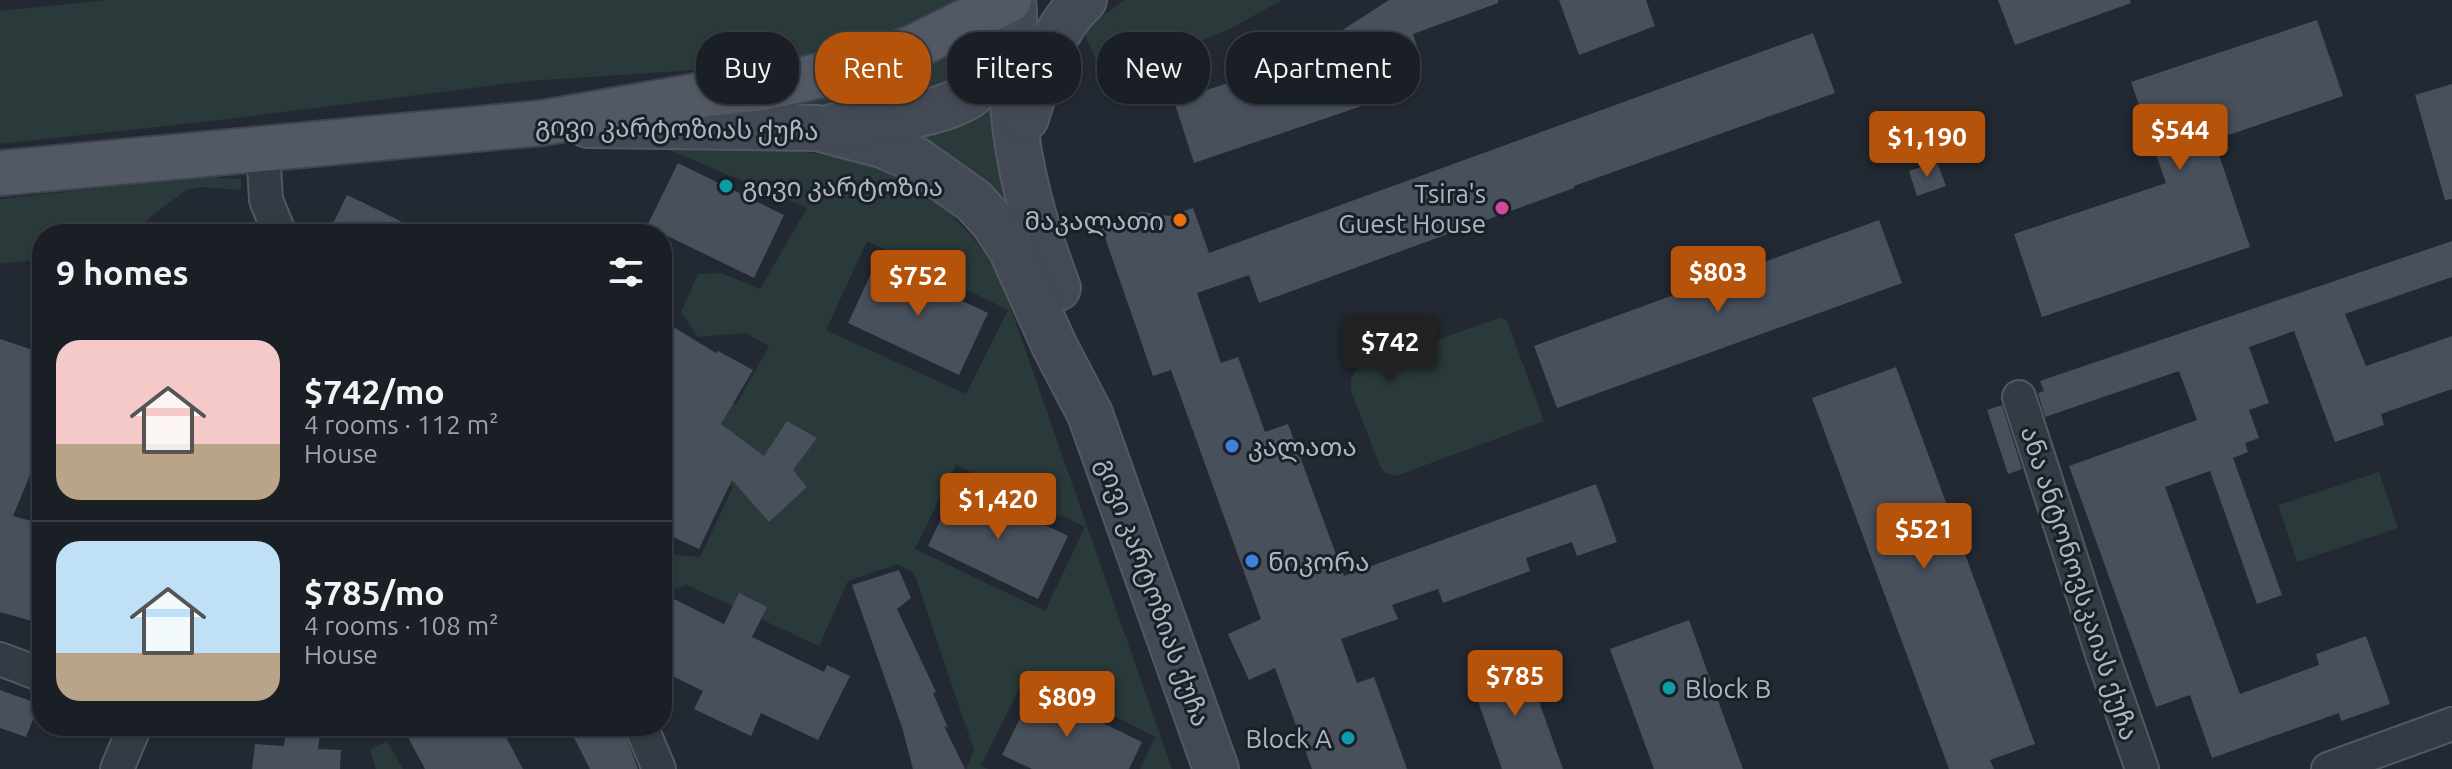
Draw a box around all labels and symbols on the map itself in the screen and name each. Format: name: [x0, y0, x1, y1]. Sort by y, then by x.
pin: $544: [2133, 104, 2227, 172]
street label: გივი კარტოზიას ქუჩა: [535, 111, 819, 146]
pin: $1,190: [1862, 111, 1992, 179]
place label: გივი კარტოზია: [742, 172, 943, 202]
marker: გივი კარტოზია: [717, 177, 735, 195]
place label: Tsira's Guest House: [1338, 179, 1486, 238]
marker: Tsira's Guest House: [1493, 199, 1511, 217]
place label: მაკალათი: [1025, 206, 1164, 237]
marker: მაკალათი: [1171, 211, 1189, 229]
pin: $803: [1671, 246, 1765, 314]
pin: $752: [871, 250, 965, 318]
pin: $742: [1343, 316, 1437, 384]
street label: ანა ანტონოვსკაიას ქუჩა: [2015, 422, 2145, 744]
place label: კალათა: [1248, 432, 1357, 463]
marker: კალათა: [1223, 437, 1241, 455]
street label: გივი კარტოზიას ქუჩა: [1091, 454, 1216, 731]
pin: $1,420: [933, 473, 1063, 541]
pin: $521: [1877, 503, 1971, 571]
place label: ნიკორა: [1268, 547, 1369, 577]
marker: ნიკორა: [1243, 552, 1261, 570]
pin: $785: [1468, 650, 1562, 718]
pin: $809: [1020, 671, 1114, 739]
place label: Block B: [1685, 674, 1771, 703]
marker: Block B: [1660, 679, 1678, 697]
place label: Block A: [1245, 724, 1332, 753]
marker: Block A: [1339, 729, 1357, 747]

